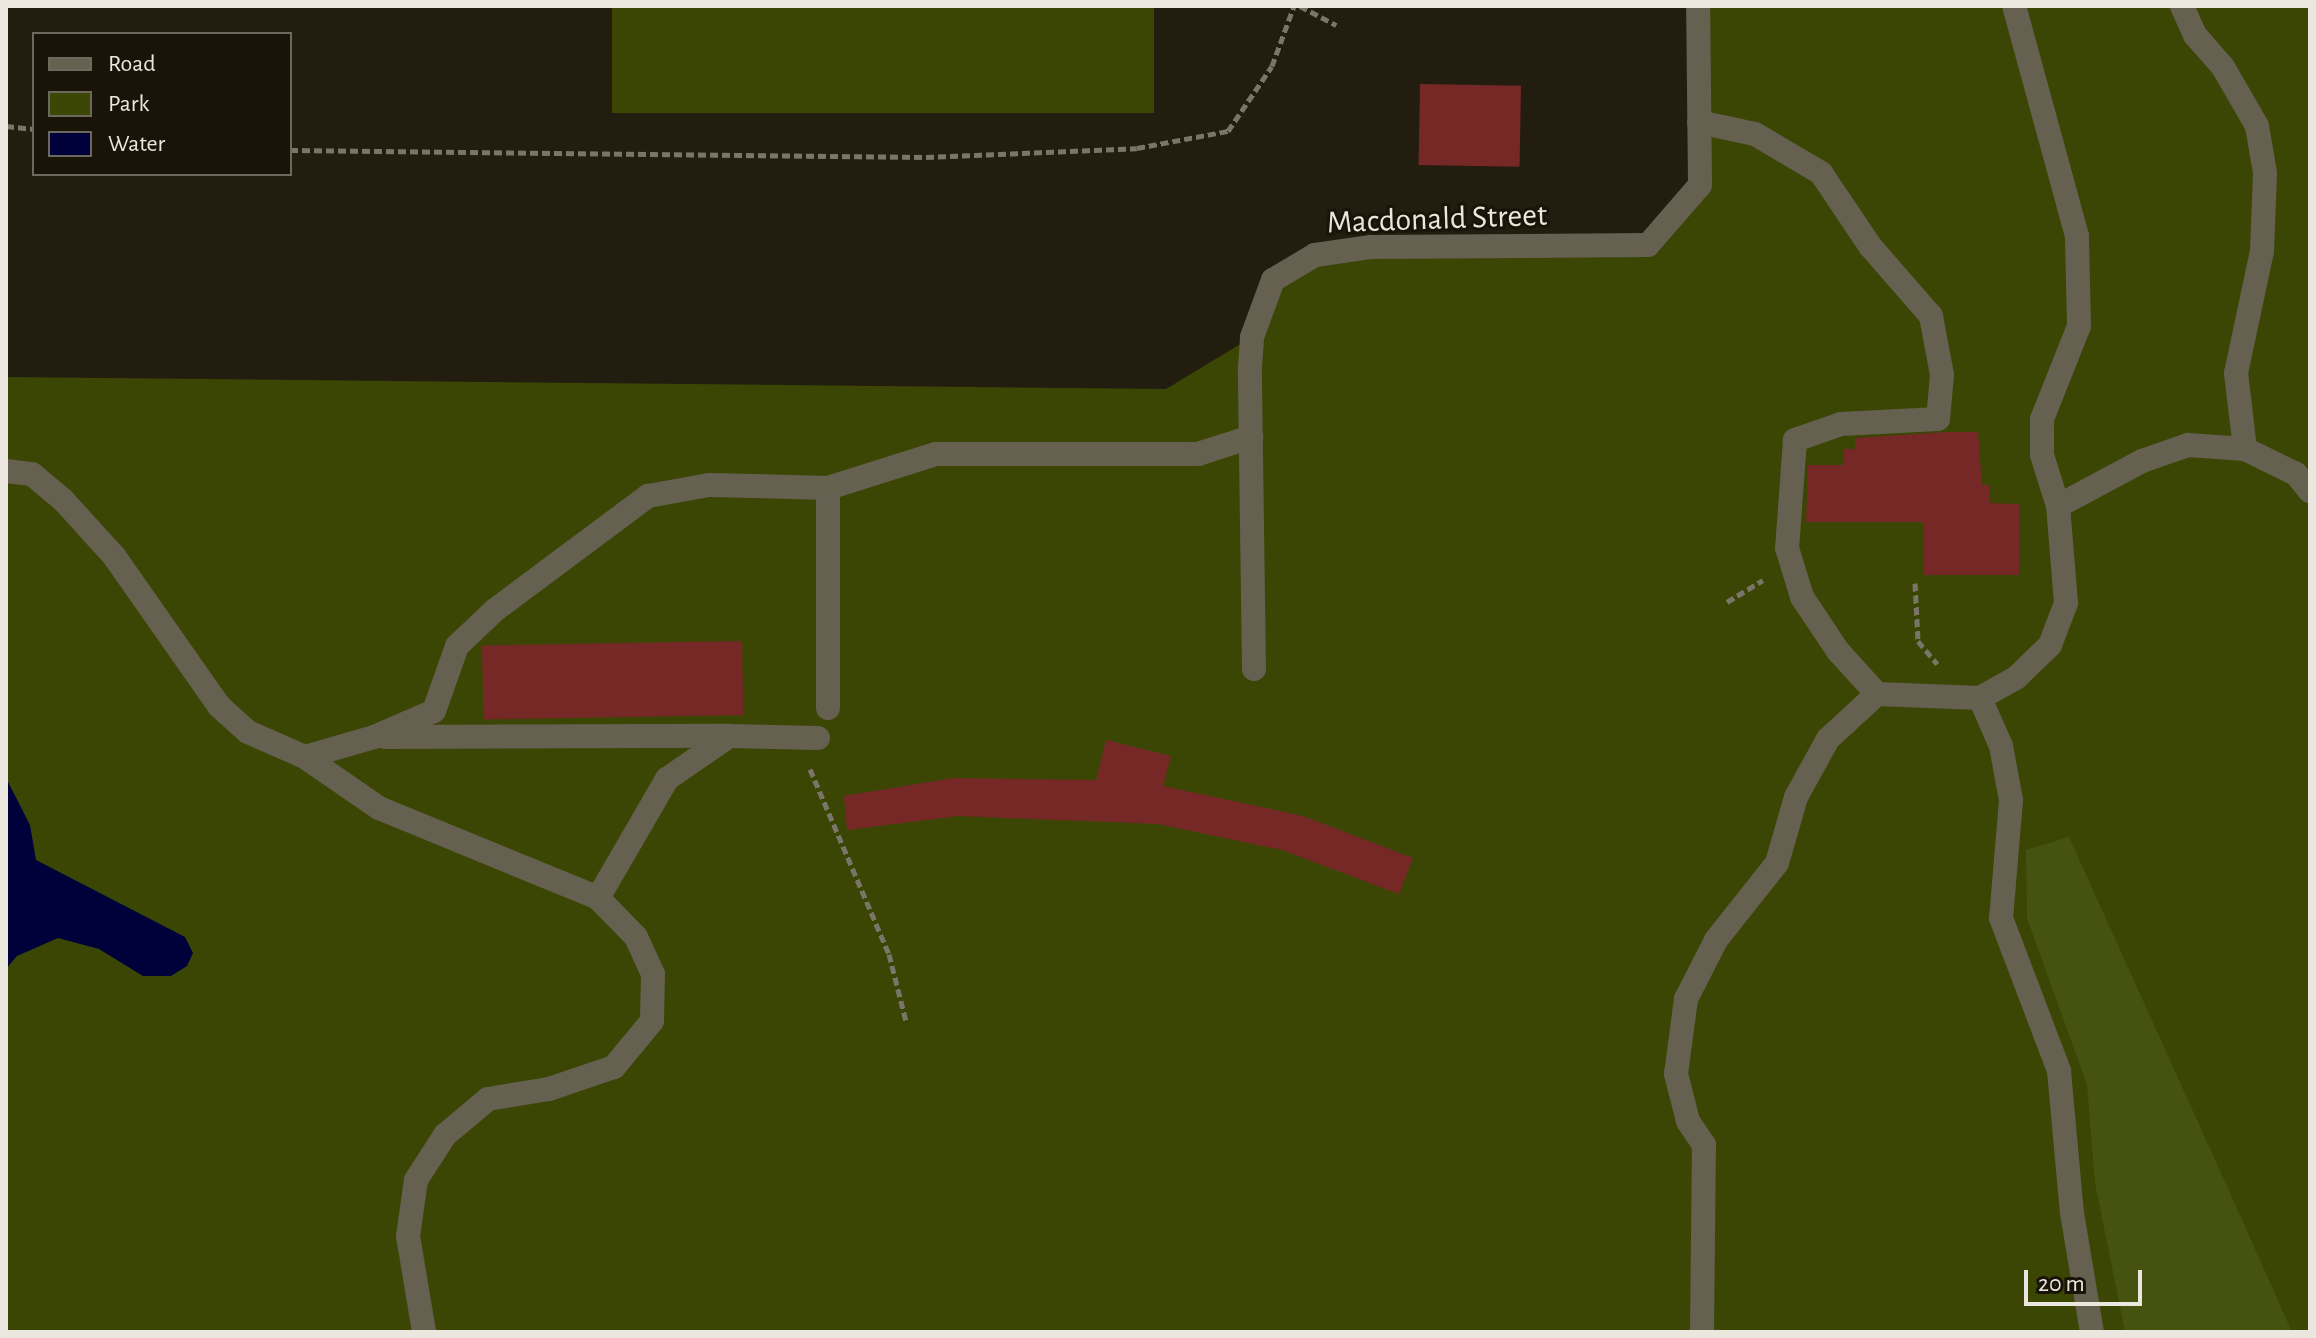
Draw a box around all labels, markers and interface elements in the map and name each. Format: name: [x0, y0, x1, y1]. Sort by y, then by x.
legend: [32, 32, 292, 176]
text: Road: [108, 52, 156, 76]
text: Park: [108, 92, 149, 116]
text: Water: [108, 132, 165, 156]
street label: Macdonald Street: [1326, 196, 1548, 242]
scale bar: [2028, 1254, 2146, 1304]
text: 20 m: [2038, 1272, 2085, 1296]

